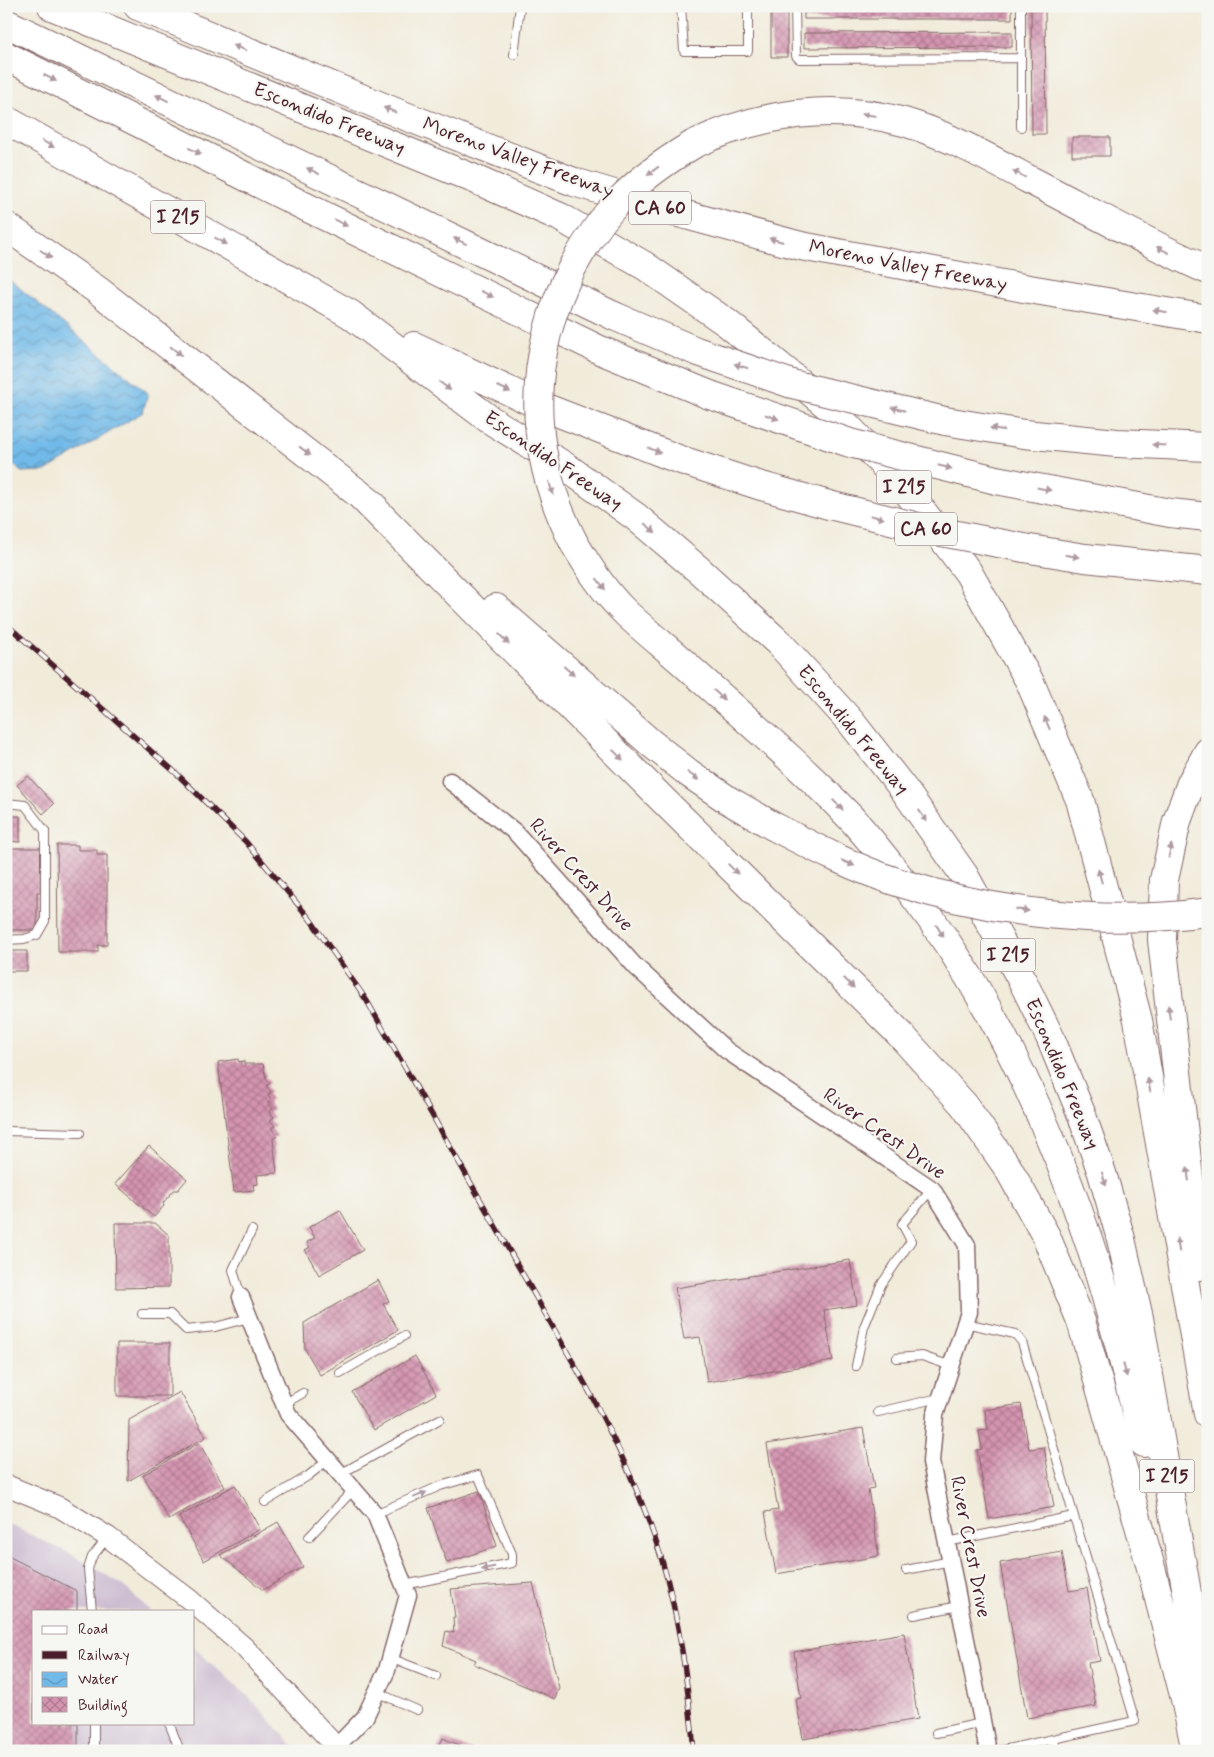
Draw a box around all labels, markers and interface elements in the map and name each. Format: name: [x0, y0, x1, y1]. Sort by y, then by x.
one-way arrow: [233, 44, 247, 52]
one-way arrow: [43, 74, 57, 82]
street label: Escondido Freeway: [249, 76, 409, 162]
one-way arrow: [155, 94, 170, 103]
one-way arrow: [383, 106, 398, 114]
street label: Moreno Valley Freeway: [419, 111, 617, 205]
one-way arrow: [861, 111, 877, 119]
one-way arrow: [42, 140, 55, 149]
one-way arrow: [188, 147, 202, 155]
one-way arrow: [647, 165, 660, 176]
one-way arrow: [306, 167, 320, 175]
one-way arrow: [1012, 170, 1027, 178]
road number: CA 60: [629, 192, 691, 224]
road number: I 215: [150, 200, 206, 233]
one-way arrow: [333, 219, 348, 228]
street label: Moreno Valley Freeway: [807, 234, 1009, 298]
one-way arrow: [769, 235, 784, 243]
one-way arrow: [214, 237, 227, 246]
one-way arrow: [453, 237, 467, 245]
one-way arrow: [1156, 246, 1171, 254]
one-way arrow: [39, 249, 53, 259]
one-way arrow: [480, 291, 494, 299]
one-way arrow: [1151, 307, 1167, 315]
one-way arrow: [169, 345, 182, 356]
one-way arrow: [733, 362, 748, 370]
one-way arrow: [438, 380, 451, 391]
one-way arrow: [497, 385, 511, 393]
street label: Escondido Freeway: [479, 405, 627, 517]
one-way arrow: [890, 405, 905, 413]
one-way arrow: [765, 413, 780, 421]
one-way arrow: [989, 425, 1005, 433]
one-way arrow: [1151, 441, 1167, 449]
one-way arrow: [298, 445, 311, 456]
one-way arrow: [647, 446, 662, 454]
one-way arrow: [937, 464, 952, 472]
road number: I 215: [876, 471, 932, 504]
one-way arrow: [548, 481, 556, 496]
one-way arrow: [1036, 486, 1052, 494]
road number: CA 60: [895, 512, 957, 546]
one-way arrow: [869, 513, 884, 521]
one-way arrow: [643, 523, 656, 534]
one-way arrow: [1064, 552, 1080, 560]
one-way arrow: [595, 577, 606, 590]
one-way arrow: [497, 633, 509, 645]
street label: Escondido Freeway: [791, 659, 915, 801]
one-way arrow: [563, 666, 576, 677]
one-way arrow: [712, 689, 725, 700]
one-way arrow: [1043, 716, 1051, 730]
one-way arrow: [612, 748, 624, 760]
one-way arrow: [686, 771, 700, 781]
one-way arrow: [832, 799, 844, 811]
one-way arrow: [918, 809, 928, 823]
street label: River Crest Drive: [523, 812, 639, 938]
one-way arrow: [1167, 843, 1175, 859]
one-way arrow: [841, 859, 856, 867]
one-way arrow: [727, 863, 739, 875]
one-way arrow: [1096, 869, 1104, 884]
one-way arrow: [1014, 906, 1030, 914]
one-way arrow: [935, 925, 945, 938]
road number: I 215: [980, 938, 1036, 972]
one-way arrow: [843, 977, 855, 989]
street label: Escondido Freeway: [1018, 994, 1106, 1154]
one-way arrow: [1165, 1004, 1173, 1020]
one-way arrow: [1145, 1077, 1153, 1093]
street label: River Crest Drive: [817, 1082, 951, 1186]
one-way arrow: [1184, 1166, 1192, 1182]
one-way arrow: [1100, 1172, 1108, 1187]
one-way arrow: [1173, 1237, 1181, 1253]
one-way arrow: [1121, 1362, 1129, 1377]
road number: I 215: [1140, 1460, 1194, 1492]
street label: River Crest Drive: [943, 1474, 997, 1620]
one-way arrow: [413, 1491, 428, 1499]
one-way arrow: [480, 1564, 496, 1572]
legend: [32, 1610, 195, 1724]
text: Road: [78, 1620, 108, 1640]
text: Railway: [78, 1646, 130, 1666]
text: Water: [78, 1670, 118, 1690]
text: Building: [78, 1696, 128, 1717]

